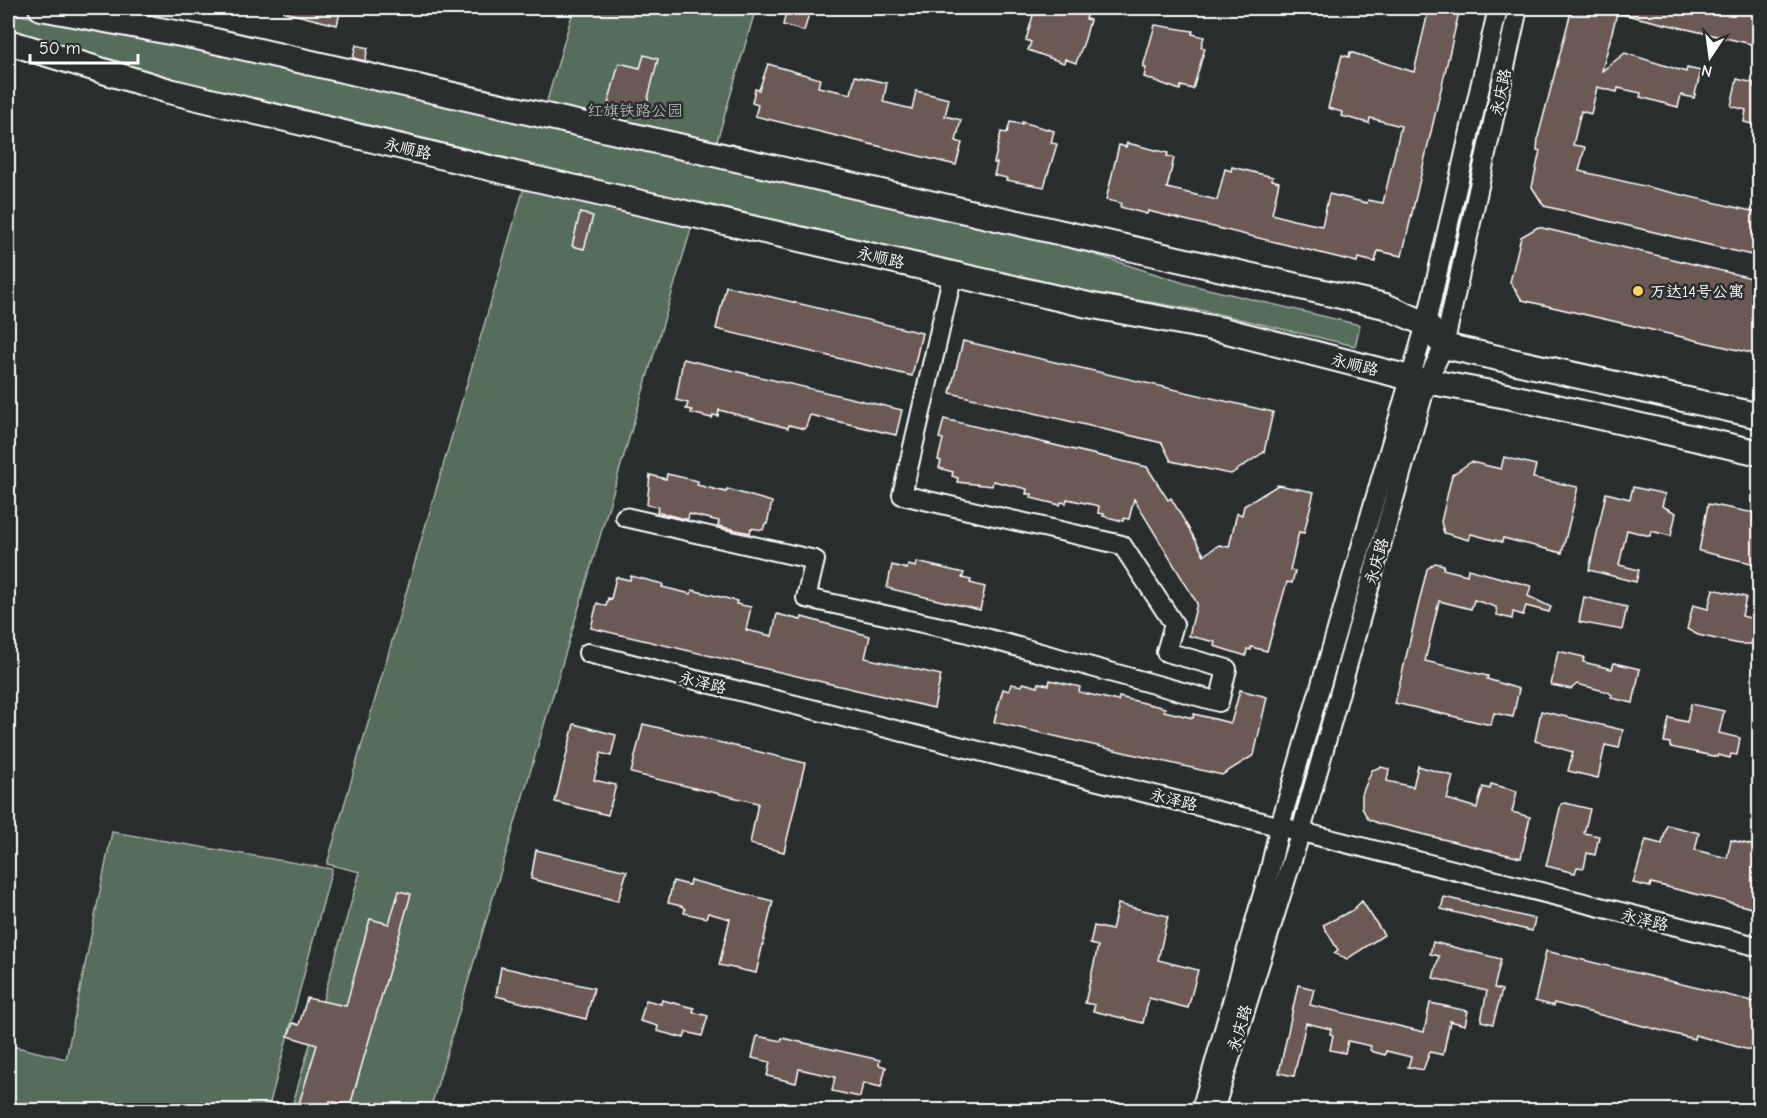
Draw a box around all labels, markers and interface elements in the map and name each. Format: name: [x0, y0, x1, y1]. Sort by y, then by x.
scale bar: [30, 27, 138, 65]
north arrow: [1680, 27, 1740, 87]
text: 50 m: [39, 38, 81, 59]
text: N: [1700, 61, 1714, 81]
street label: 永庆路: [1487, 67, 1515, 118]
park label: 红旗铁路公园: [587, 102, 683, 120]
street label: 永顺路: [382, 135, 433, 163]
street label: 永顺路: [855, 244, 906, 272]
place label: 万达14号公寓: [1650, 283, 1744, 301]
marker: 万达14号公寓: [1631, 284, 1645, 298]
street label: 永顺路: [1329, 350, 1380, 380]
street label: 永庆路: [1362, 536, 1392, 587]
street label: 永泽路: [677, 668, 728, 698]
street label: 永泽路: [1148, 785, 1199, 815]
street label: 永泽路: [1619, 905, 1670, 935]
street label: 永庆路: [1224, 1003, 1256, 1054]

